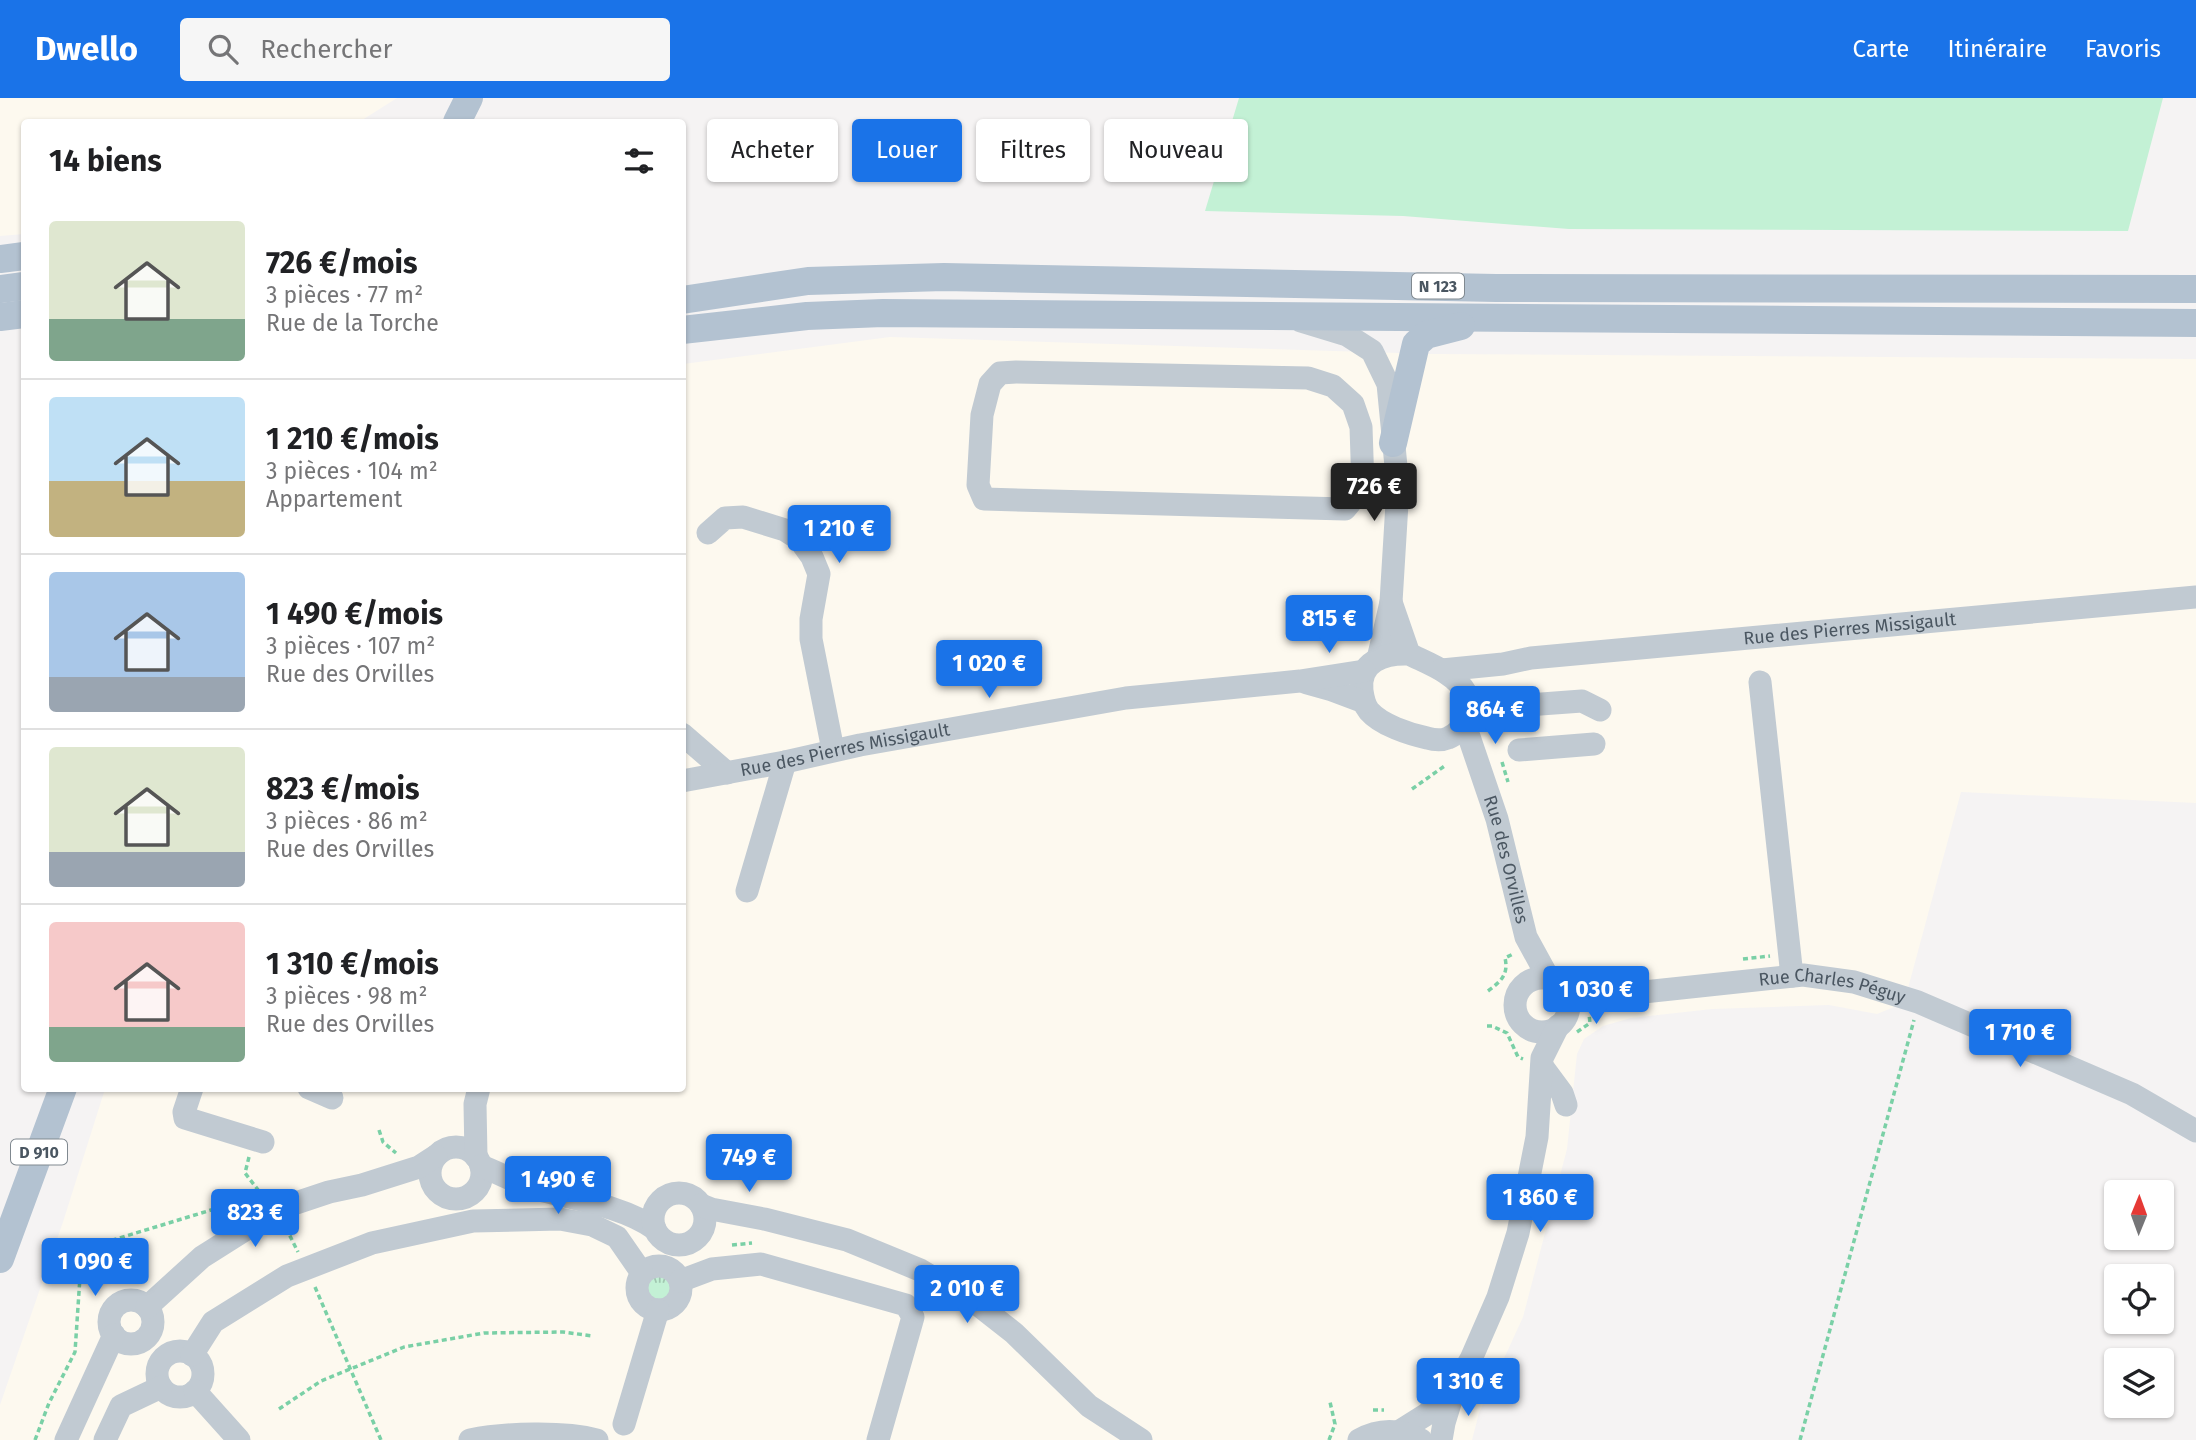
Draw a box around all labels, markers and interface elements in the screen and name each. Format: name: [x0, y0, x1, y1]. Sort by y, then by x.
search box: [180, 18, 670, 81]
text: Dwello: [35, 29, 138, 69]
icon: search: [204, 30, 242, 68]
text: Rechercher: [260, 34, 393, 65]
text: Carte: [1853, 35, 1909, 63]
text: Itinéraire: [1947, 35, 2047, 63]
text: Favoris: [2085, 35, 2161, 63]
chip: Acheter: [707, 119, 838, 182]
chip: Louer: [852, 119, 962, 182]
chip: Filtres: [976, 119, 1090, 182]
chip: Nouveau: [1104, 119, 1248, 182]
icon: filters: [620, 142, 658, 180]
text: 14 biens: [49, 143, 162, 179]
text: 726 €/mois: [266, 245, 418, 281]
icon: home: [105, 249, 189, 333]
road number: N 123: [1412, 274, 1464, 298]
text: 3 pièces · 77 m²: [266, 281, 423, 309]
text: Rue de la Torche: [266, 309, 439, 337]
text: 1 210 €/mois: [266, 421, 439, 457]
icon: home: [105, 425, 189, 509]
text: 3 pièces · 104 m²: [266, 457, 438, 485]
pin: 726 €: [1325, 464, 1423, 523]
text: 726 €: [1347, 472, 1401, 500]
text: Appartement: [266, 485, 402, 513]
pin: 1 210 €: [774, 505, 904, 565]
text: 1 210 €: [804, 514, 874, 542]
text: 1 490 €/mois: [266, 596, 443, 632]
pin: 815 €: [1280, 596, 1378, 655]
icon: home: [105, 600, 189, 684]
text: 815 €: [1302, 604, 1356, 632]
street label: Rue des Pierres Missigault: [1742, 608, 1957, 649]
text: 3 pièces · 107 m²: [266, 632, 435, 660]
pin: 1 020 €: [924, 640, 1054, 700]
text: 1 020 €: [952, 649, 1026, 677]
text: Rue des Orvilles: [266, 660, 434, 688]
pin: 864 €: [1446, 686, 1544, 746]
text: 864 €: [1466, 695, 1524, 723]
street label: Rue des Pierres Missigault: [738, 718, 952, 781]
text: 823 €/mois: [266, 771, 419, 807]
icon: home: [105, 775, 189, 859]
street label: Rue des Orvilles: [1479, 792, 1533, 926]
text: 3 pièces · 86 m²: [266, 807, 428, 835]
text: Rue des Orvilles: [266, 835, 434, 863]
text: 1 310 €/mois: [266, 946, 439, 982]
icon: home: [105, 950, 189, 1034]
street label: Rue Charles Péguy: [1757, 964, 1908, 1009]
pin: 1 030 €: [1531, 967, 1661, 1026]
text: 1 030 €: [1559, 975, 1633, 1003]
text: 3 pièces · 98 m²: [266, 982, 427, 1010]
text: Rue des Orvilles: [266, 1010, 434, 1038]
pin: 1 710 €: [1955, 1010, 2085, 1069]
text: 1 710 €: [1985, 1018, 2055, 1046]
pin: 749 €: [700, 1134, 798, 1194]
road number: D 910: [11, 1140, 67, 1164]
text: 749 €: [722, 1143, 776, 1171]
pin: 1 490 €: [493, 1156, 623, 1216]
text: 1 490 €: [521, 1165, 595, 1193]
pin: 1 860 €: [1475, 1174, 1605, 1234]
north arrow: [2104, 1180, 2174, 1250]
map controls: [2104, 1180, 2174, 1418]
text: 1 860 €: [1503, 1183, 1577, 1211]
pin: 823 €: [206, 1190, 304, 1249]
text: 823 €: [227, 1198, 283, 1226]
pin: 1 090 €: [30, 1238, 160, 1298]
text: 1 090 €: [58, 1247, 132, 1275]
button: locate: [2104, 1264, 2174, 1334]
pin: 2 010 €: [902, 1266, 1032, 1325]
text: 2 010 €: [930, 1274, 1004, 1302]
button: layers: [2104, 1348, 2174, 1418]
pin: 1 310 €: [1403, 1358, 1533, 1418]
text: 1 310 €: [1433, 1367, 1503, 1395]

